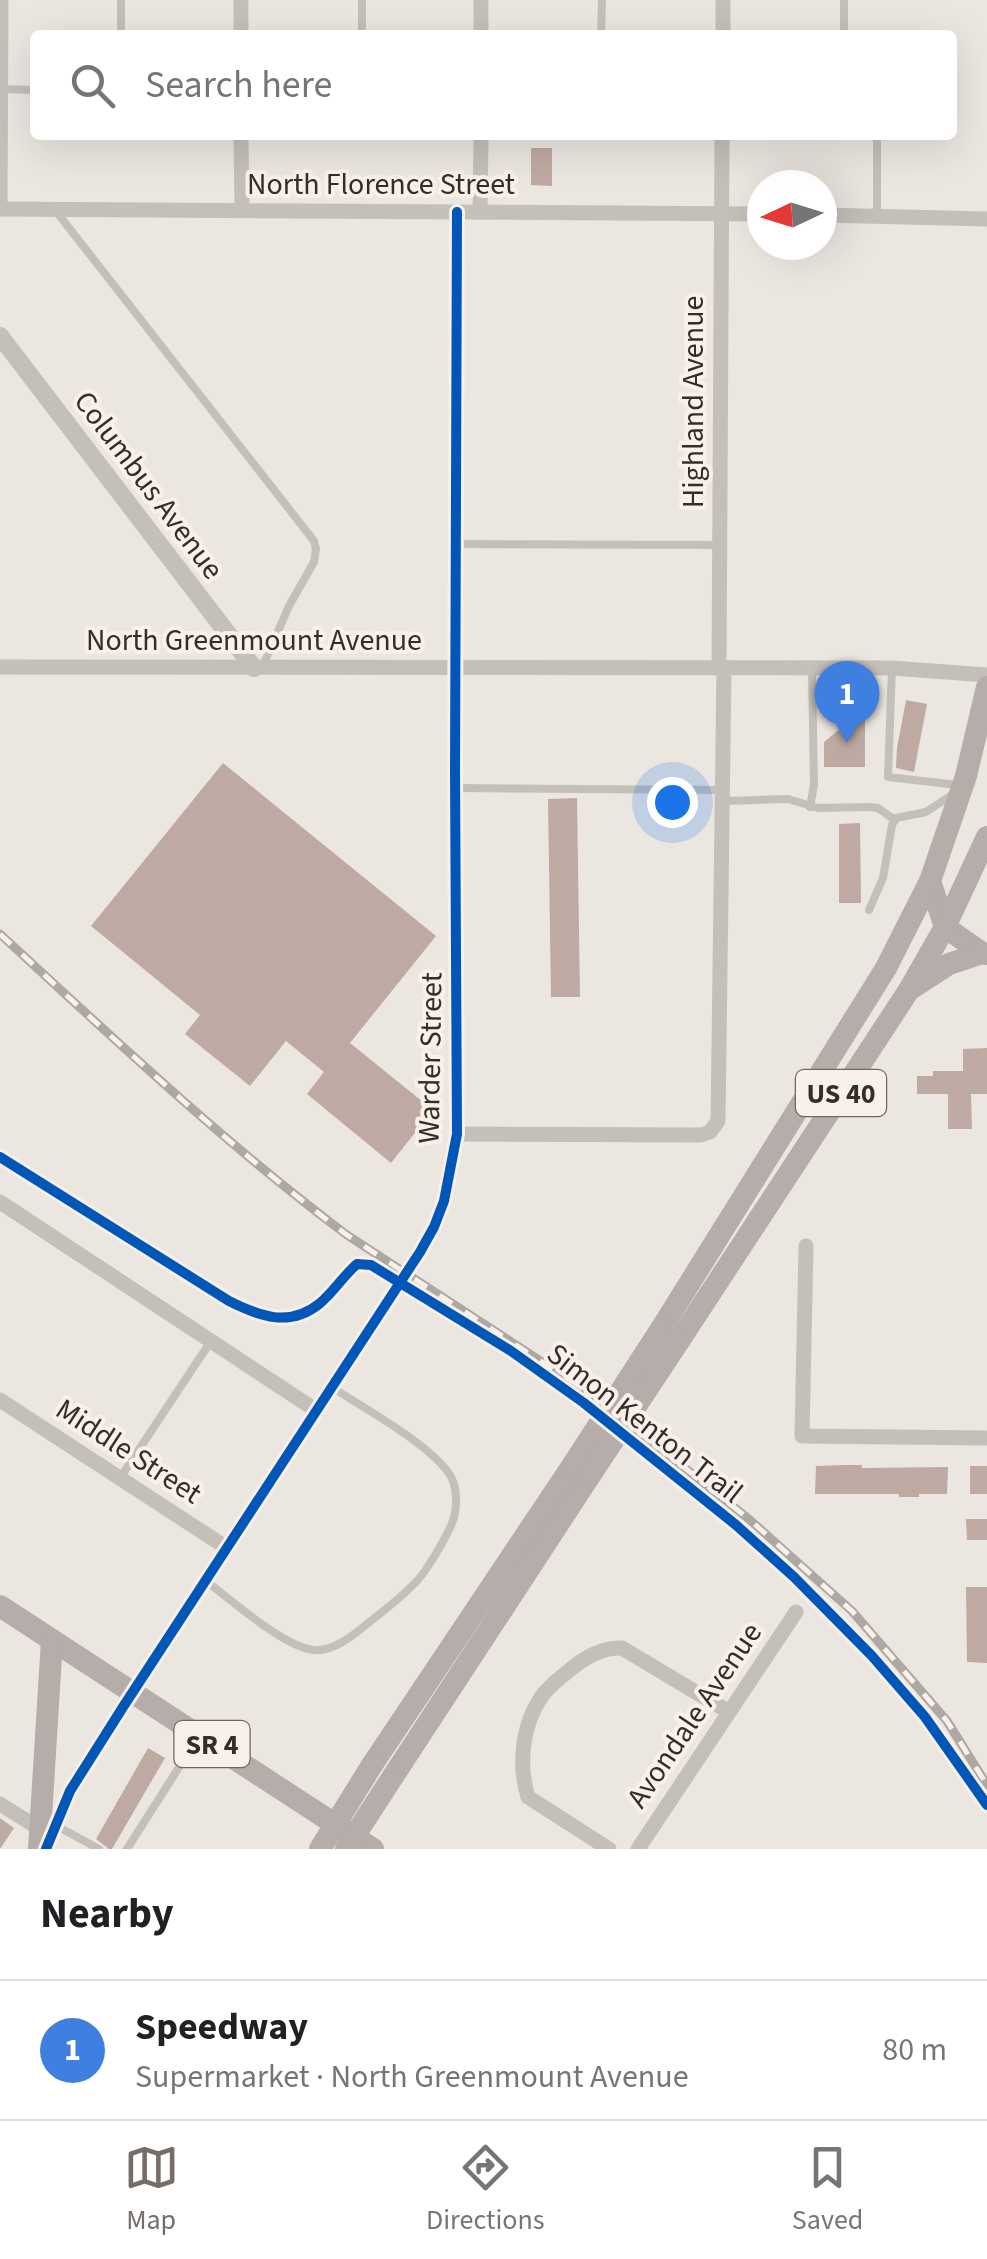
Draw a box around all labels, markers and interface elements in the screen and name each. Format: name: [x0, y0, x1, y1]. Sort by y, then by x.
search box: [30, 30, 957, 140]
icon: search: [65, 58, 120, 113]
text: Search here: [145, 58, 332, 112]
street label: North Florence Street: [247, 163, 515, 206]
north arrow: [747, 170, 837, 260]
street label: Highland Avenue: [672, 296, 715, 508]
street label: Columbus Avenue: [63, 382, 234, 589]
street label: North Greenmount Avenue: [86, 619, 422, 662]
pin: 1: [814, 660, 880, 743]
your location: [647, 777, 698, 828]
street label: Warder Street: [408, 972, 453, 1144]
road number: US 40: [796, 1070, 886, 1116]
street label: Simon Kenton Trail: [538, 1333, 752, 1514]
street label: Middle Street: [47, 1388, 210, 1515]
street label: Avondale Avenue: [616, 1614, 772, 1817]
road number: SR 4: [174, 1721, 250, 1767]
text: Nearby: [40, 1884, 174, 1944]
text: Speedway: [135, 2000, 308, 2054]
text: 1: [64, 2027, 81, 2073]
text: 80 m: [882, 2027, 947, 2073]
text: Supermarket · North Greenmount Avenue: [135, 2054, 689, 2100]
tab: Map: [124, 2140, 179, 2240]
tab: Directions: [426, 2140, 545, 2240]
tab: Saved: [792, 2140, 863, 2240]

